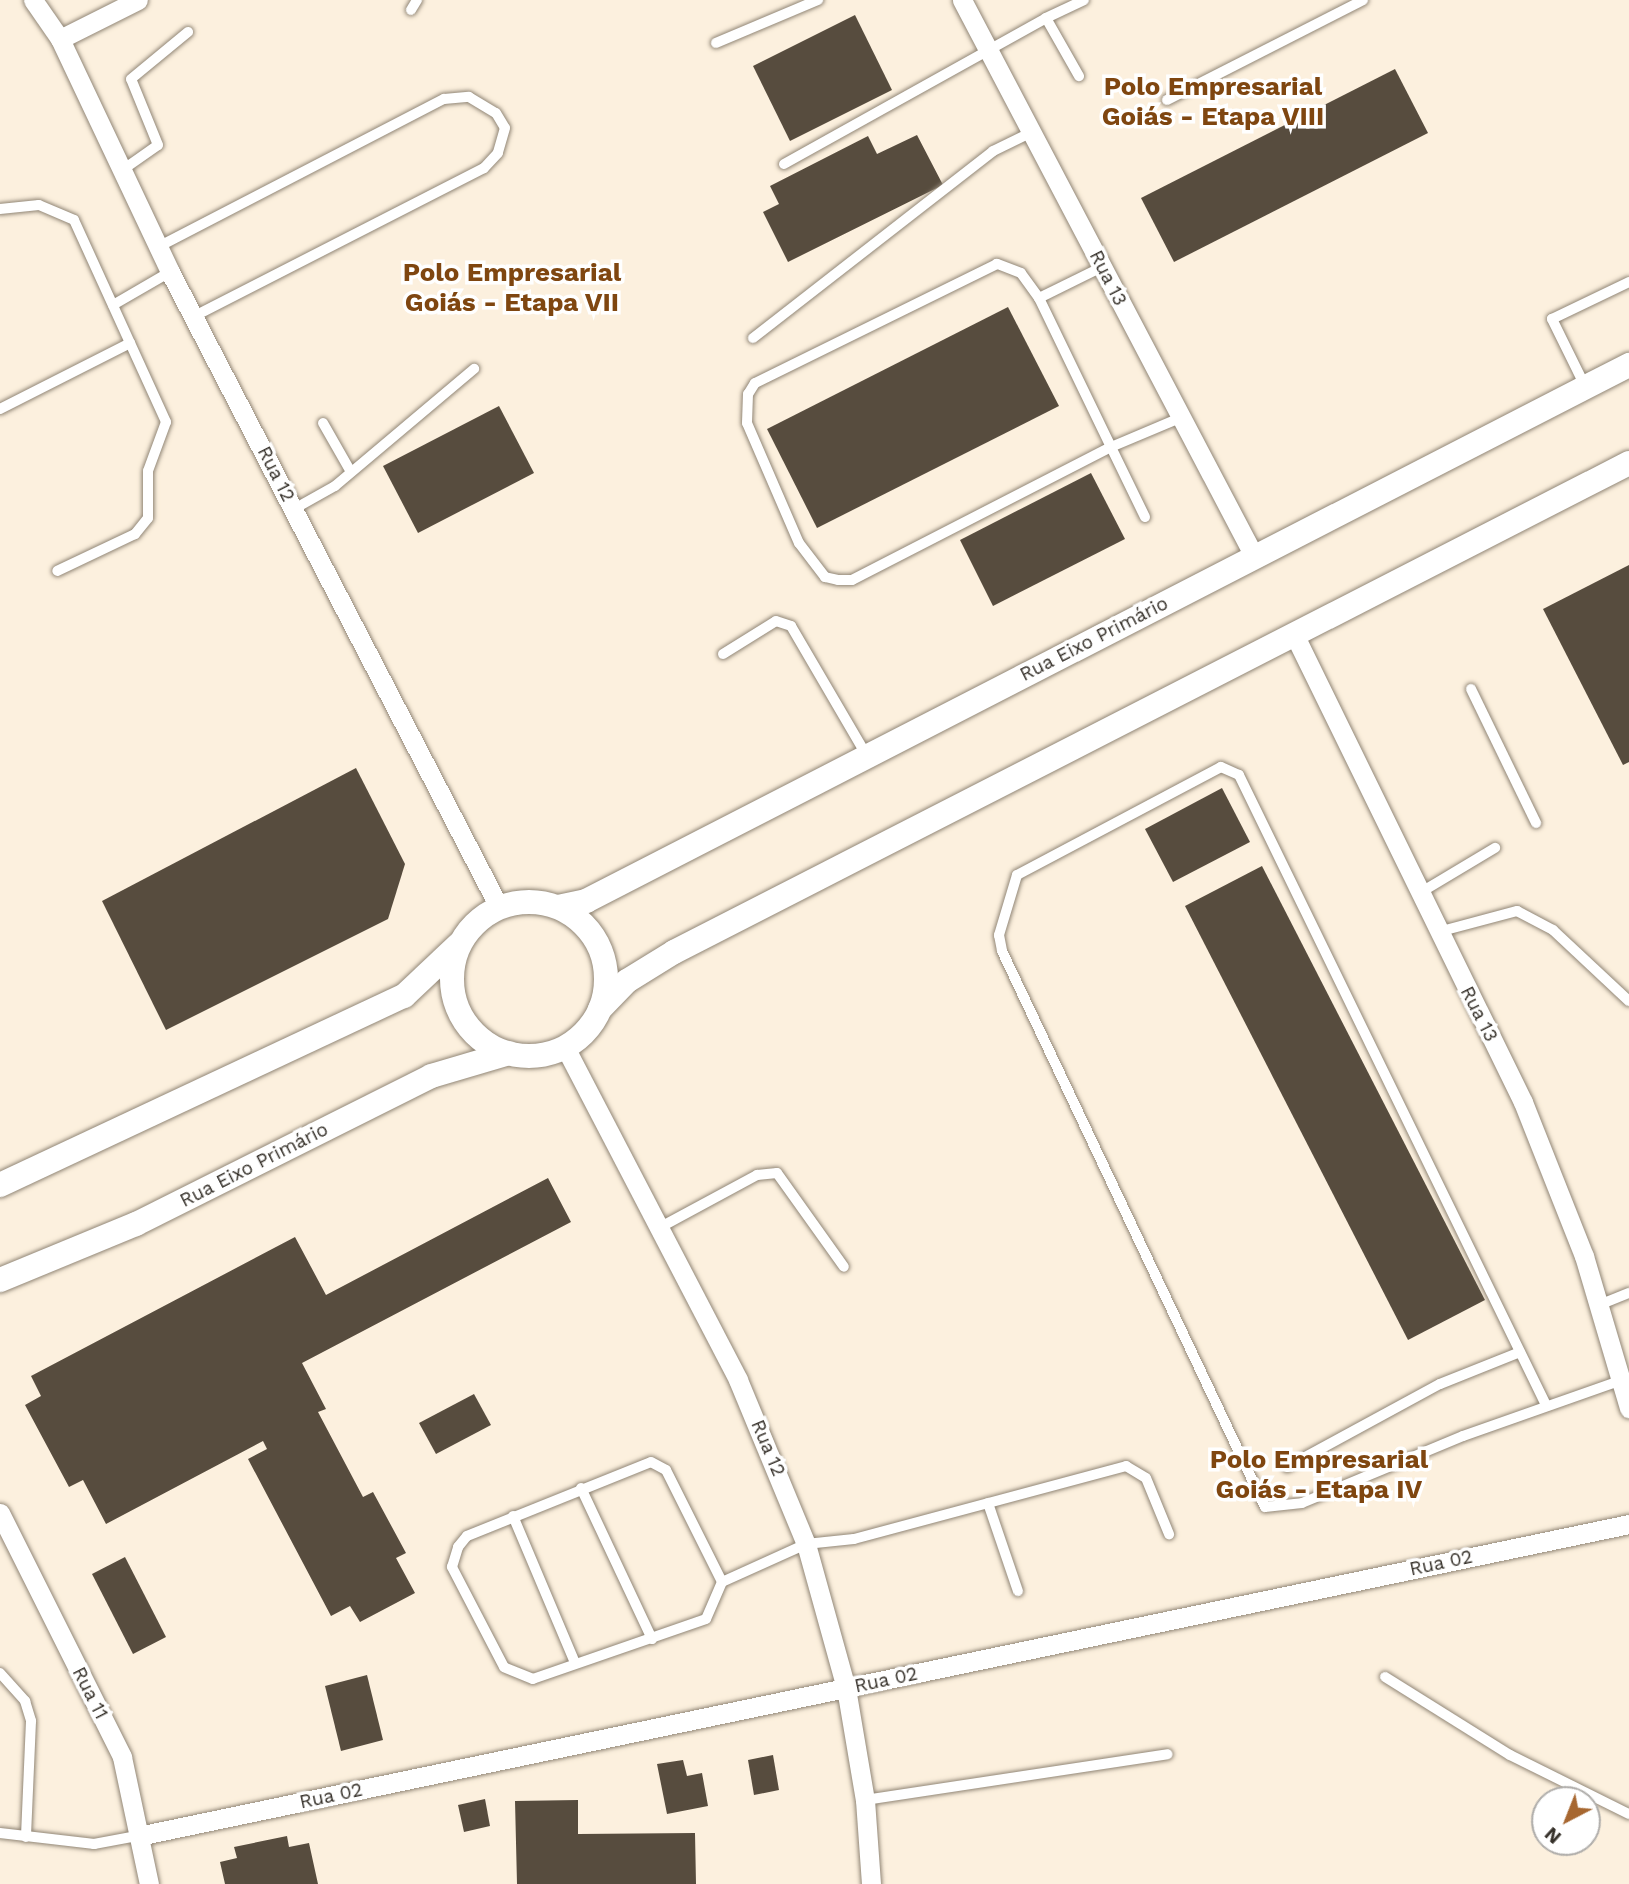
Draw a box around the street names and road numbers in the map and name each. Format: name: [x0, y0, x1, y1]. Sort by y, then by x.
street label: Rua 13: [1084, 246, 1132, 310]
street label: Rua 12: [252, 442, 300, 506]
street label: Rua Eixo Primário: [1016, 592, 1172, 686]
street label: Rua 13: [1455, 982, 1503, 1046]
street label: Rua Eixo Primário: [176, 1118, 332, 1212]
street label: Rua 12: [746, 1416, 790, 1480]
street label: Rua 02: [1407, 1545, 1475, 1581]
street label: Rua 02: [852, 1662, 920, 1698]
street label: Rua 11: [67, 1663, 113, 1723]
street label: Rua 02: [297, 1778, 365, 1814]

